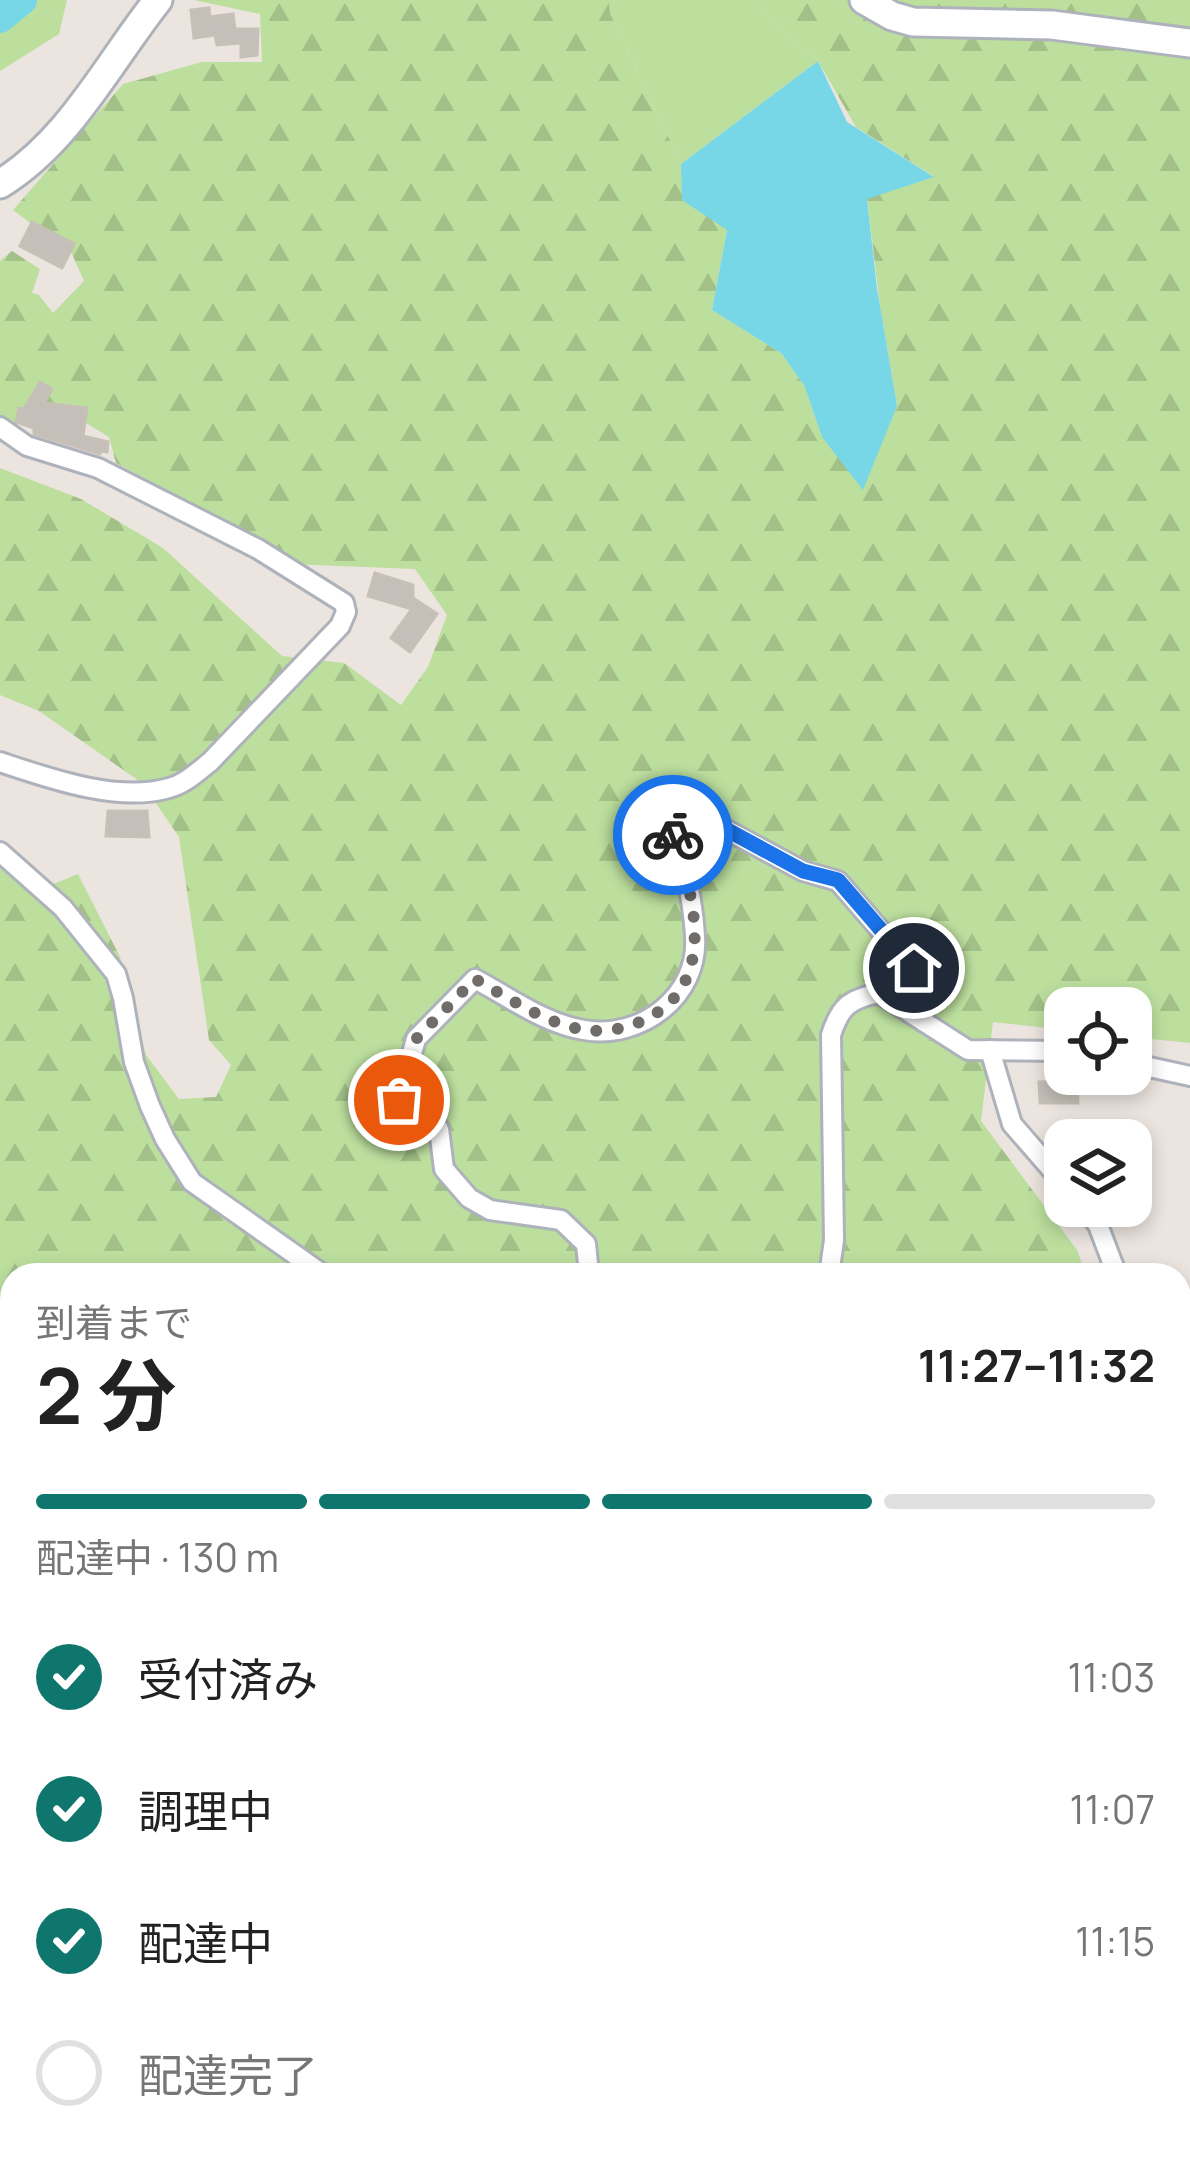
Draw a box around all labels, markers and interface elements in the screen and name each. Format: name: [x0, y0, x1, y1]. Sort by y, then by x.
courier: [613, 775, 733, 895]
icon: bike: [640, 802, 706, 868]
pin: [863, 917, 965, 1019]
icon: home: [881, 935, 947, 1001]
map controls: [1044, 987, 1152, 1227]
button: locate: [1044, 987, 1152, 1095]
pin: [348, 1049, 450, 1151]
icon: bag: [366, 1067, 432, 1133]
button: layers: [1044, 1119, 1152, 1227]
text: 到着まで: [36, 1295, 192, 1349]
text: 11:27–11:32: [918, 1334, 1155, 1396]
text: 2 分: [36, 1341, 176, 1447]
text: 配達中 · 130 m: [36, 1530, 279, 1584]
icon: check: [36, 1644, 102, 1710]
text: 受付済み: [138, 1648, 318, 1710]
text: 11:03: [1068, 1650, 1155, 1704]
icon: check: [36, 1776, 102, 1842]
text: 調理中: [138, 1780, 273, 1842]
text: 11:07: [1070, 1782, 1155, 1836]
icon: check: [36, 1908, 102, 1974]
text: 配達中: [138, 1912, 273, 1974]
text: 11:15: [1075, 1914, 1155, 1968]
text: 配達完了: [138, 2044, 318, 2106]

